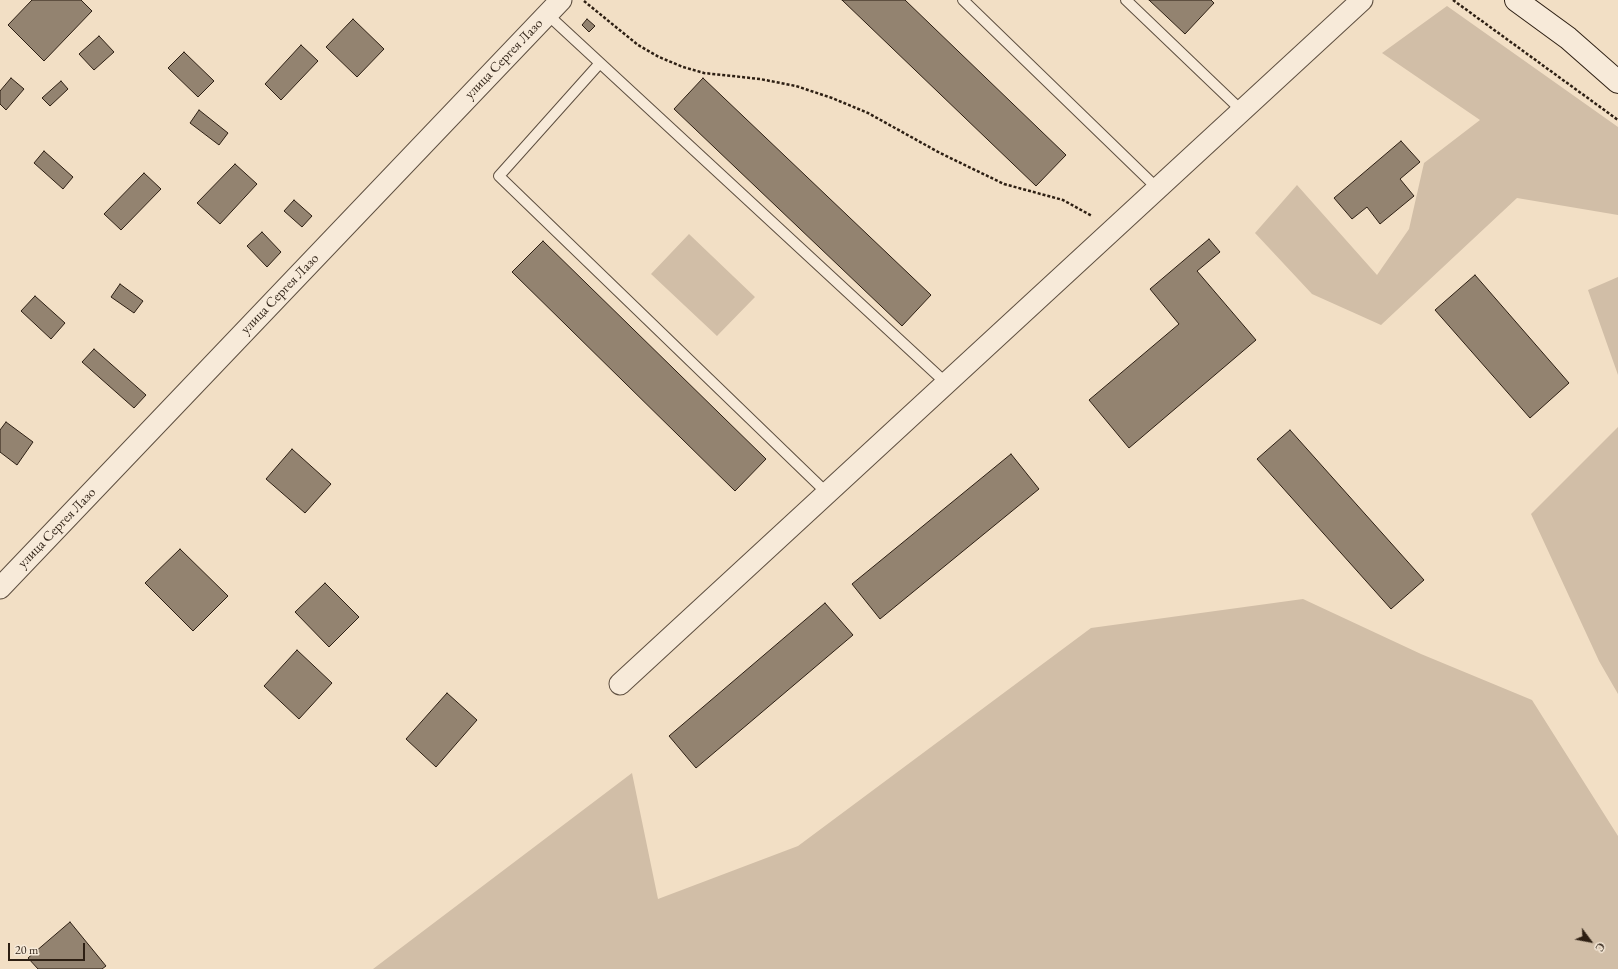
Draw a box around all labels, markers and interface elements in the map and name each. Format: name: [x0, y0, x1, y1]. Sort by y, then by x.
street label: улица Сергея Лазо: [461, 15, 547, 103]
street label: улица Сергея Лазо: [237, 250, 323, 338]
street label: улица Сергея Лазо: [14, 484, 100, 572]
north arrow: [1570, 921, 1610, 961]
scale bar: [10, 935, 87, 961]
text: С: [1592, 940, 1608, 954]
text: 20 m: [15, 942, 38, 958]

